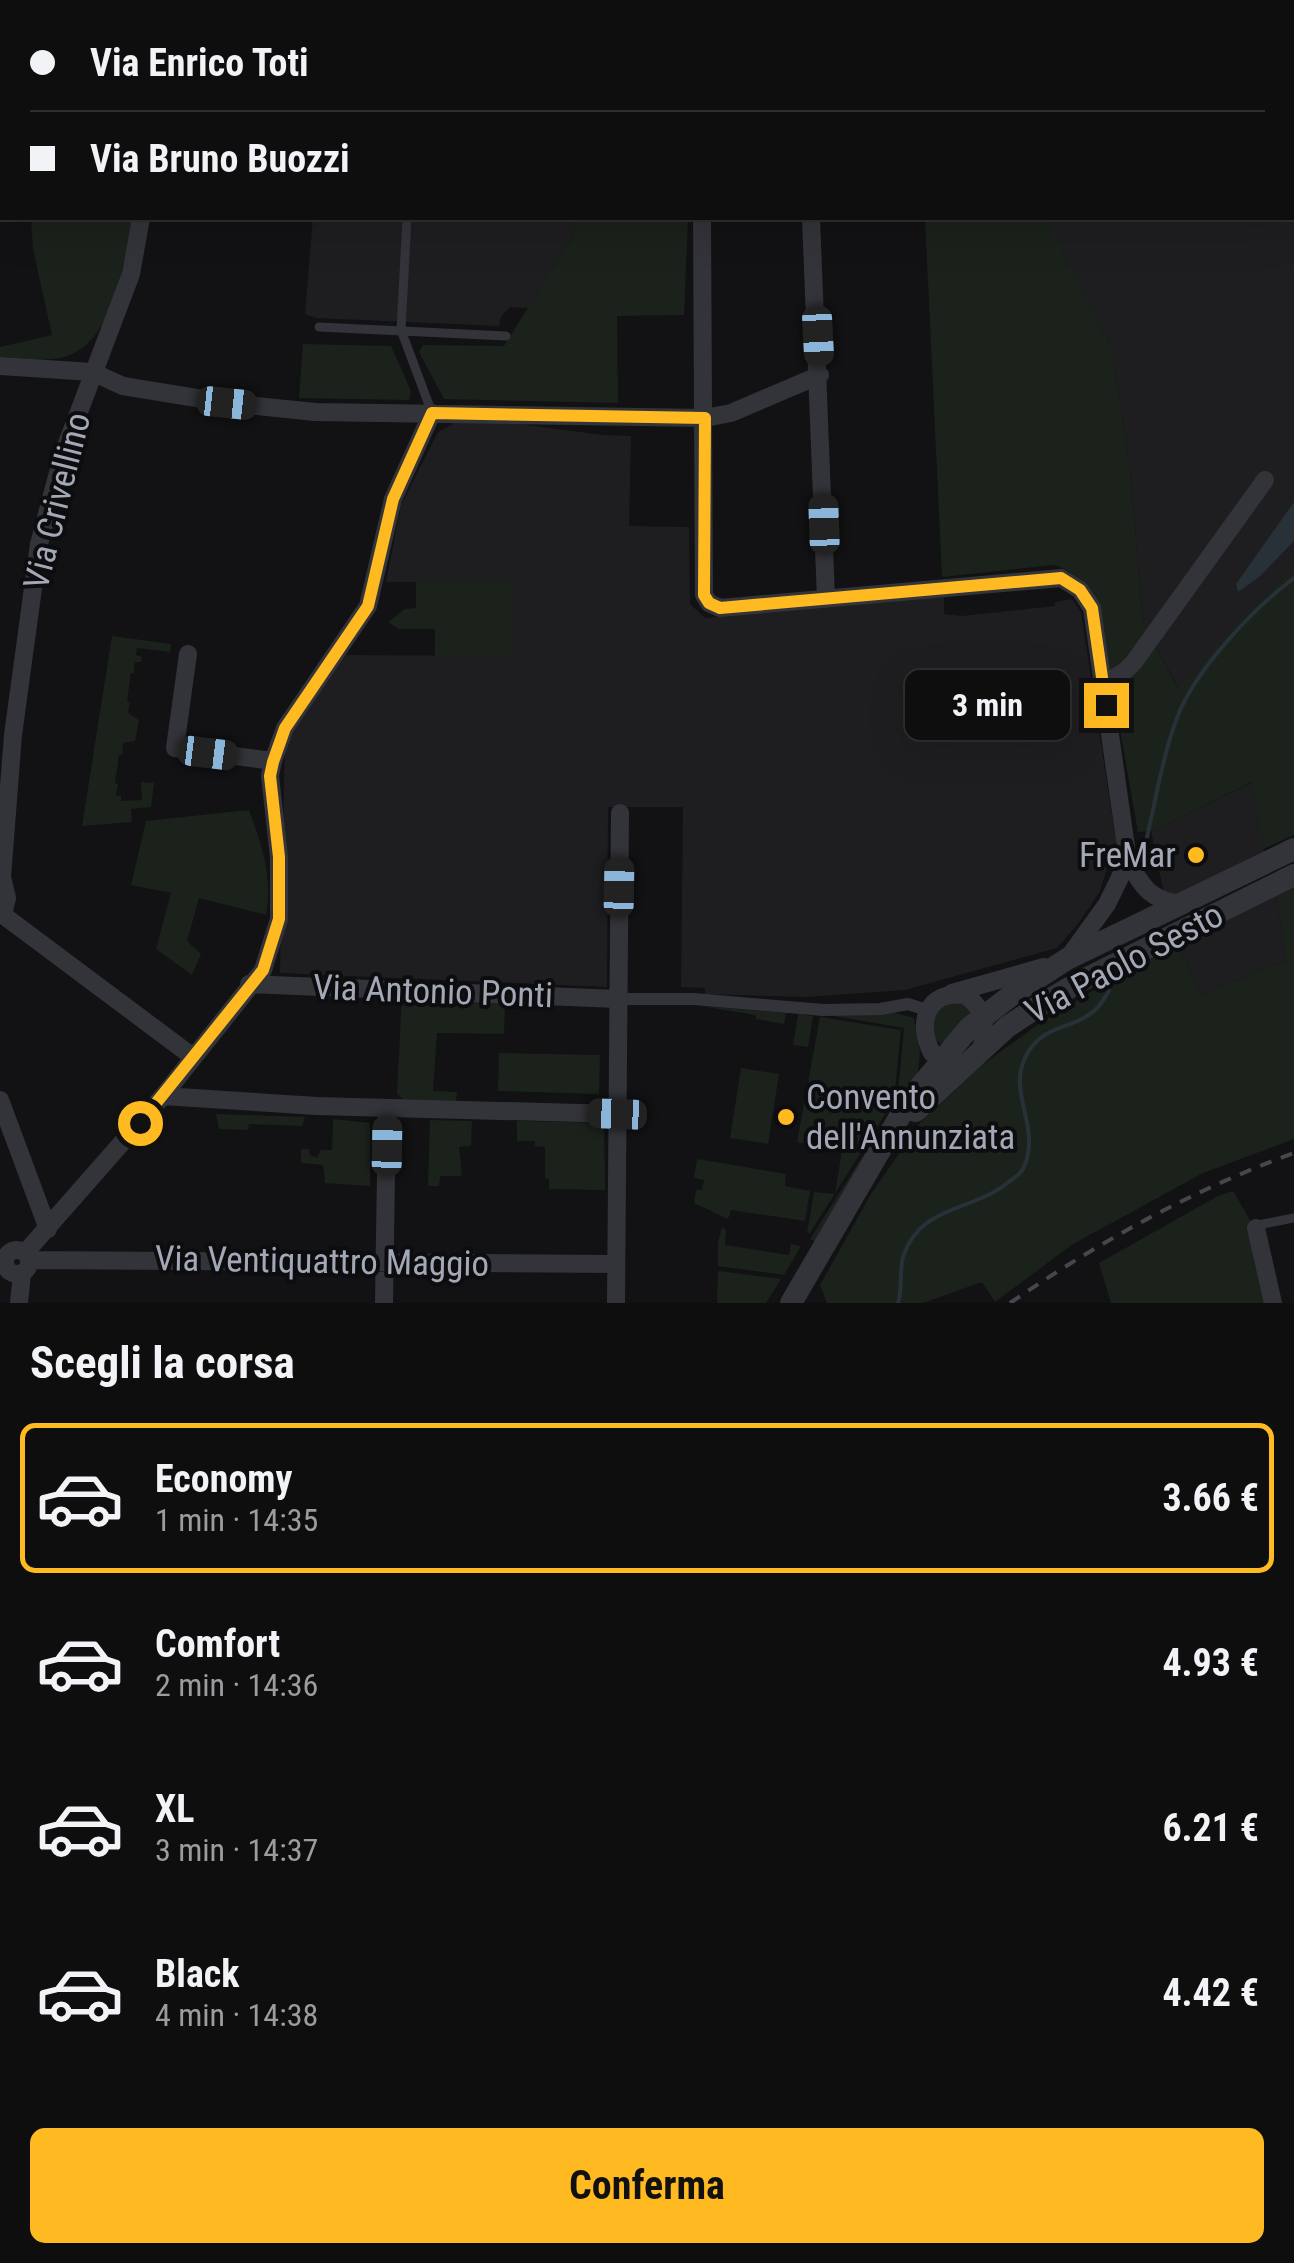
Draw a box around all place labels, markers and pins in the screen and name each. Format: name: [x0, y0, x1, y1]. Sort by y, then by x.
place label: FreMar: [1079, 835, 1176, 876]
marker: FreMar: [1185, 844, 1207, 866]
place label: Convento dell'Annunziata: [806, 1077, 1015, 1158]
marker: Convento dell'Annunziata: [775, 1106, 797, 1128]

